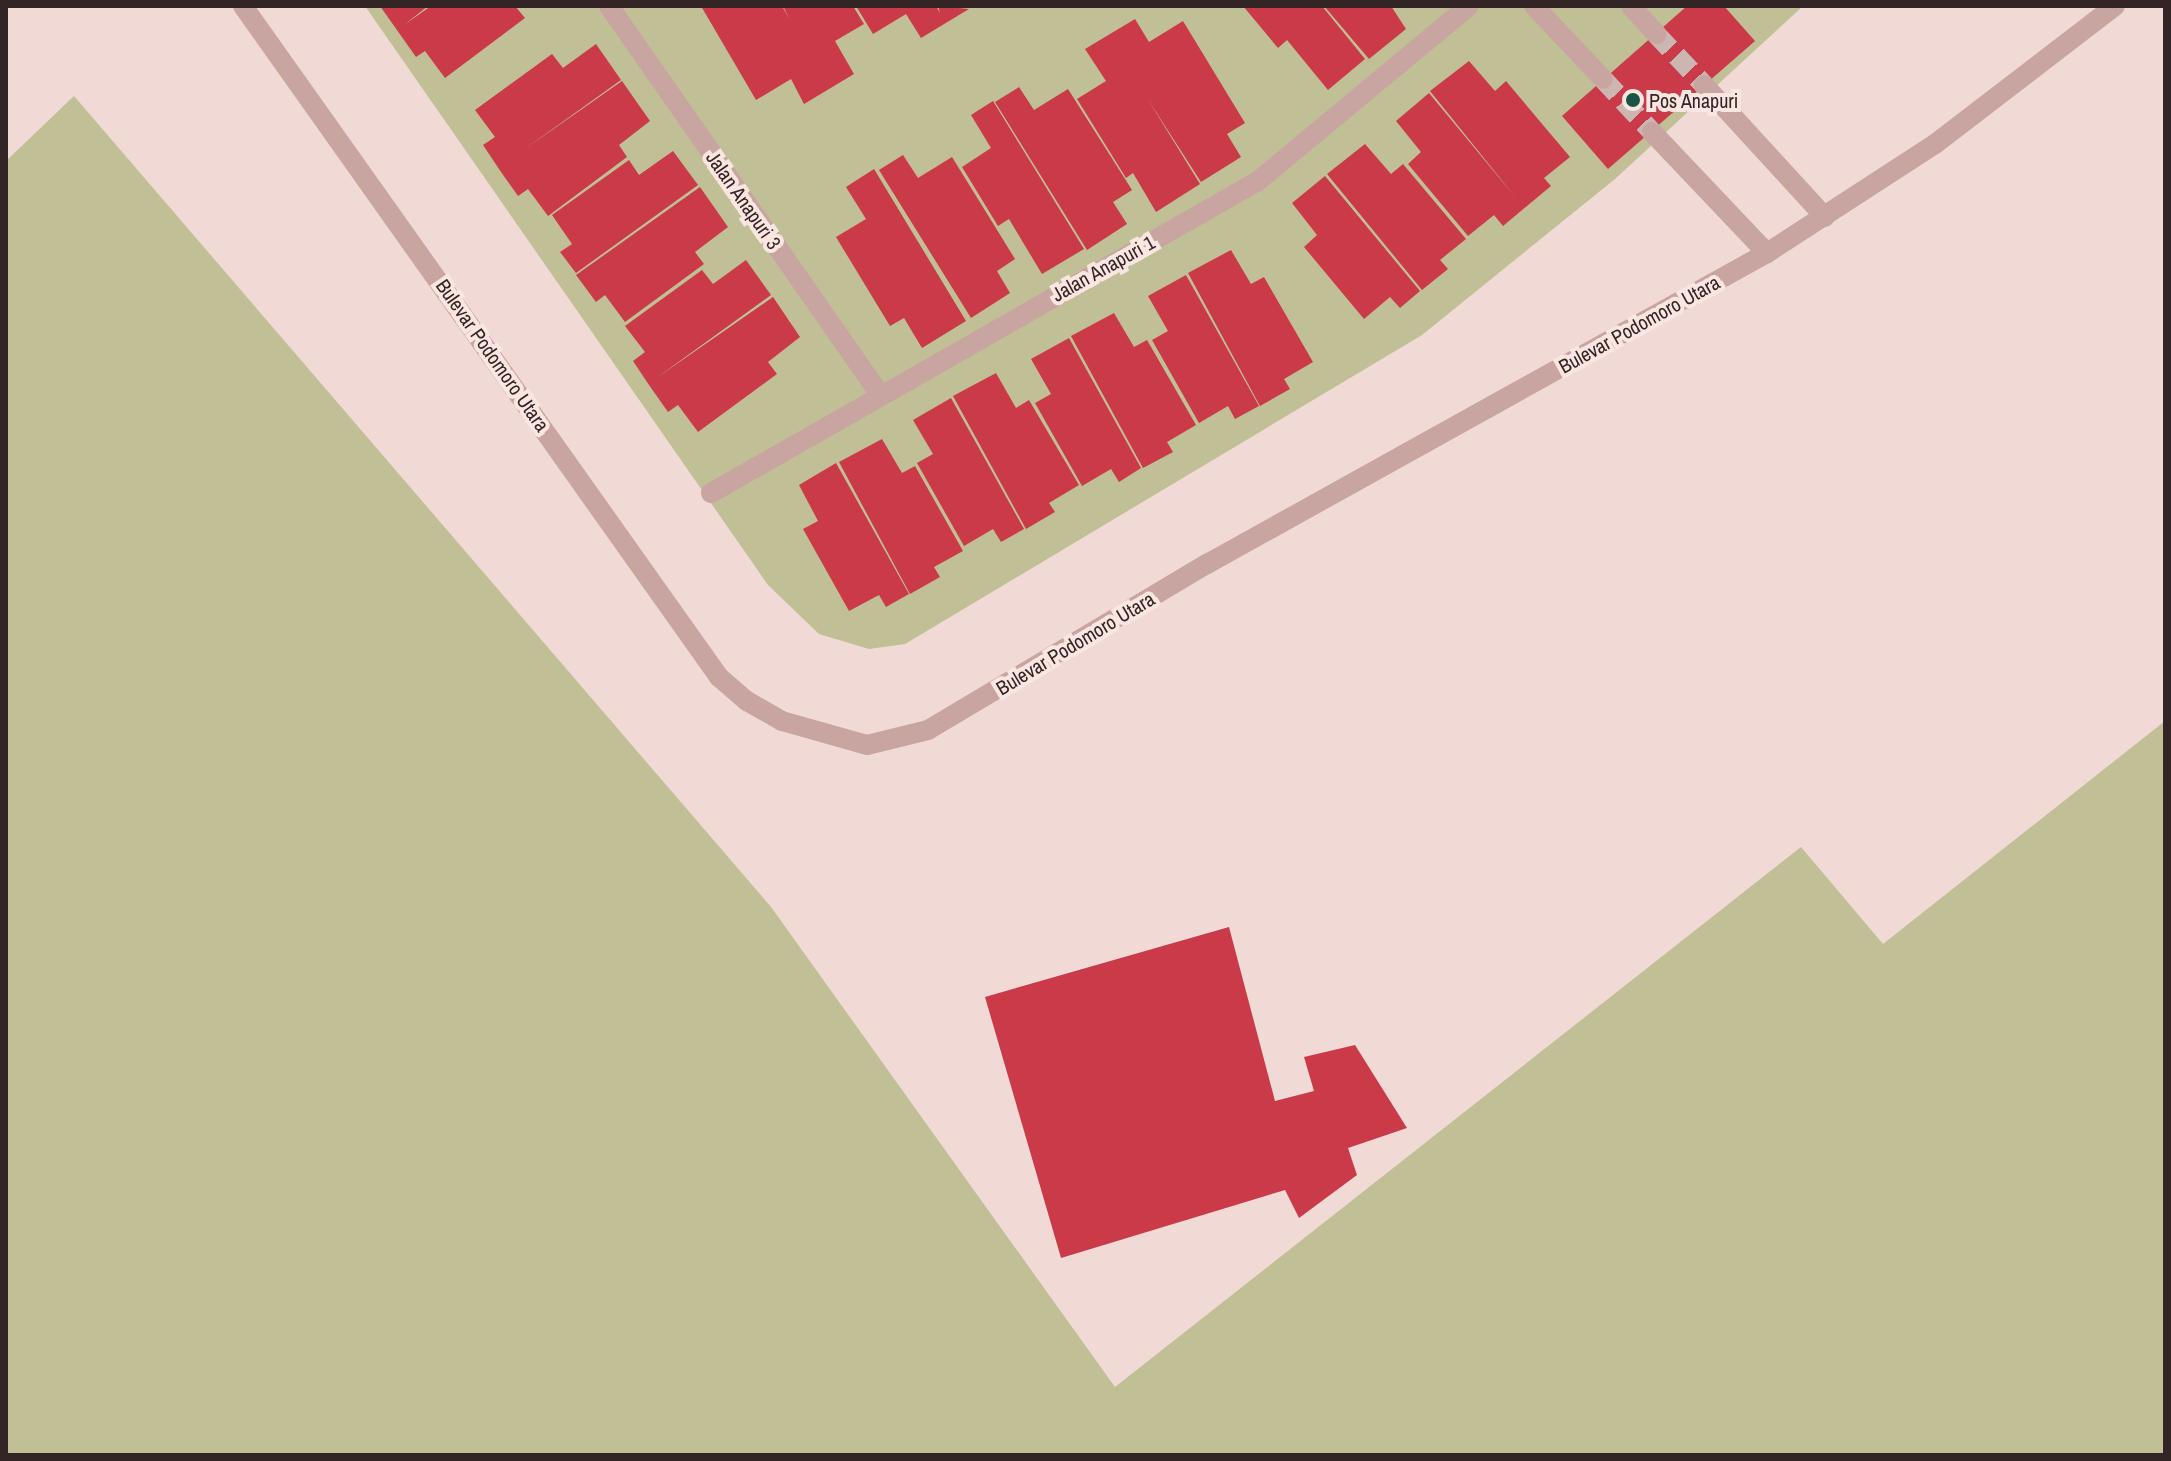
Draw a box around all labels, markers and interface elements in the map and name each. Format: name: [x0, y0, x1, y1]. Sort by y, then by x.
place label: Pos Anapuri: [1649, 88, 1739, 112]
marker: Pos Anapuri: [1624, 91, 1642, 109]
street label: Jalan Anapuri 3: [701, 146, 787, 254]
street label: Jalan Anapuri 1: [1047, 230, 1159, 306]
street label: Bulevar Podomoro Utara: [1554, 270, 1724, 378]
street label: Bulevar Podomoro Utara: [431, 274, 555, 436]
street label: Bulevar Podomoro Utara: [991, 586, 1159, 700]

